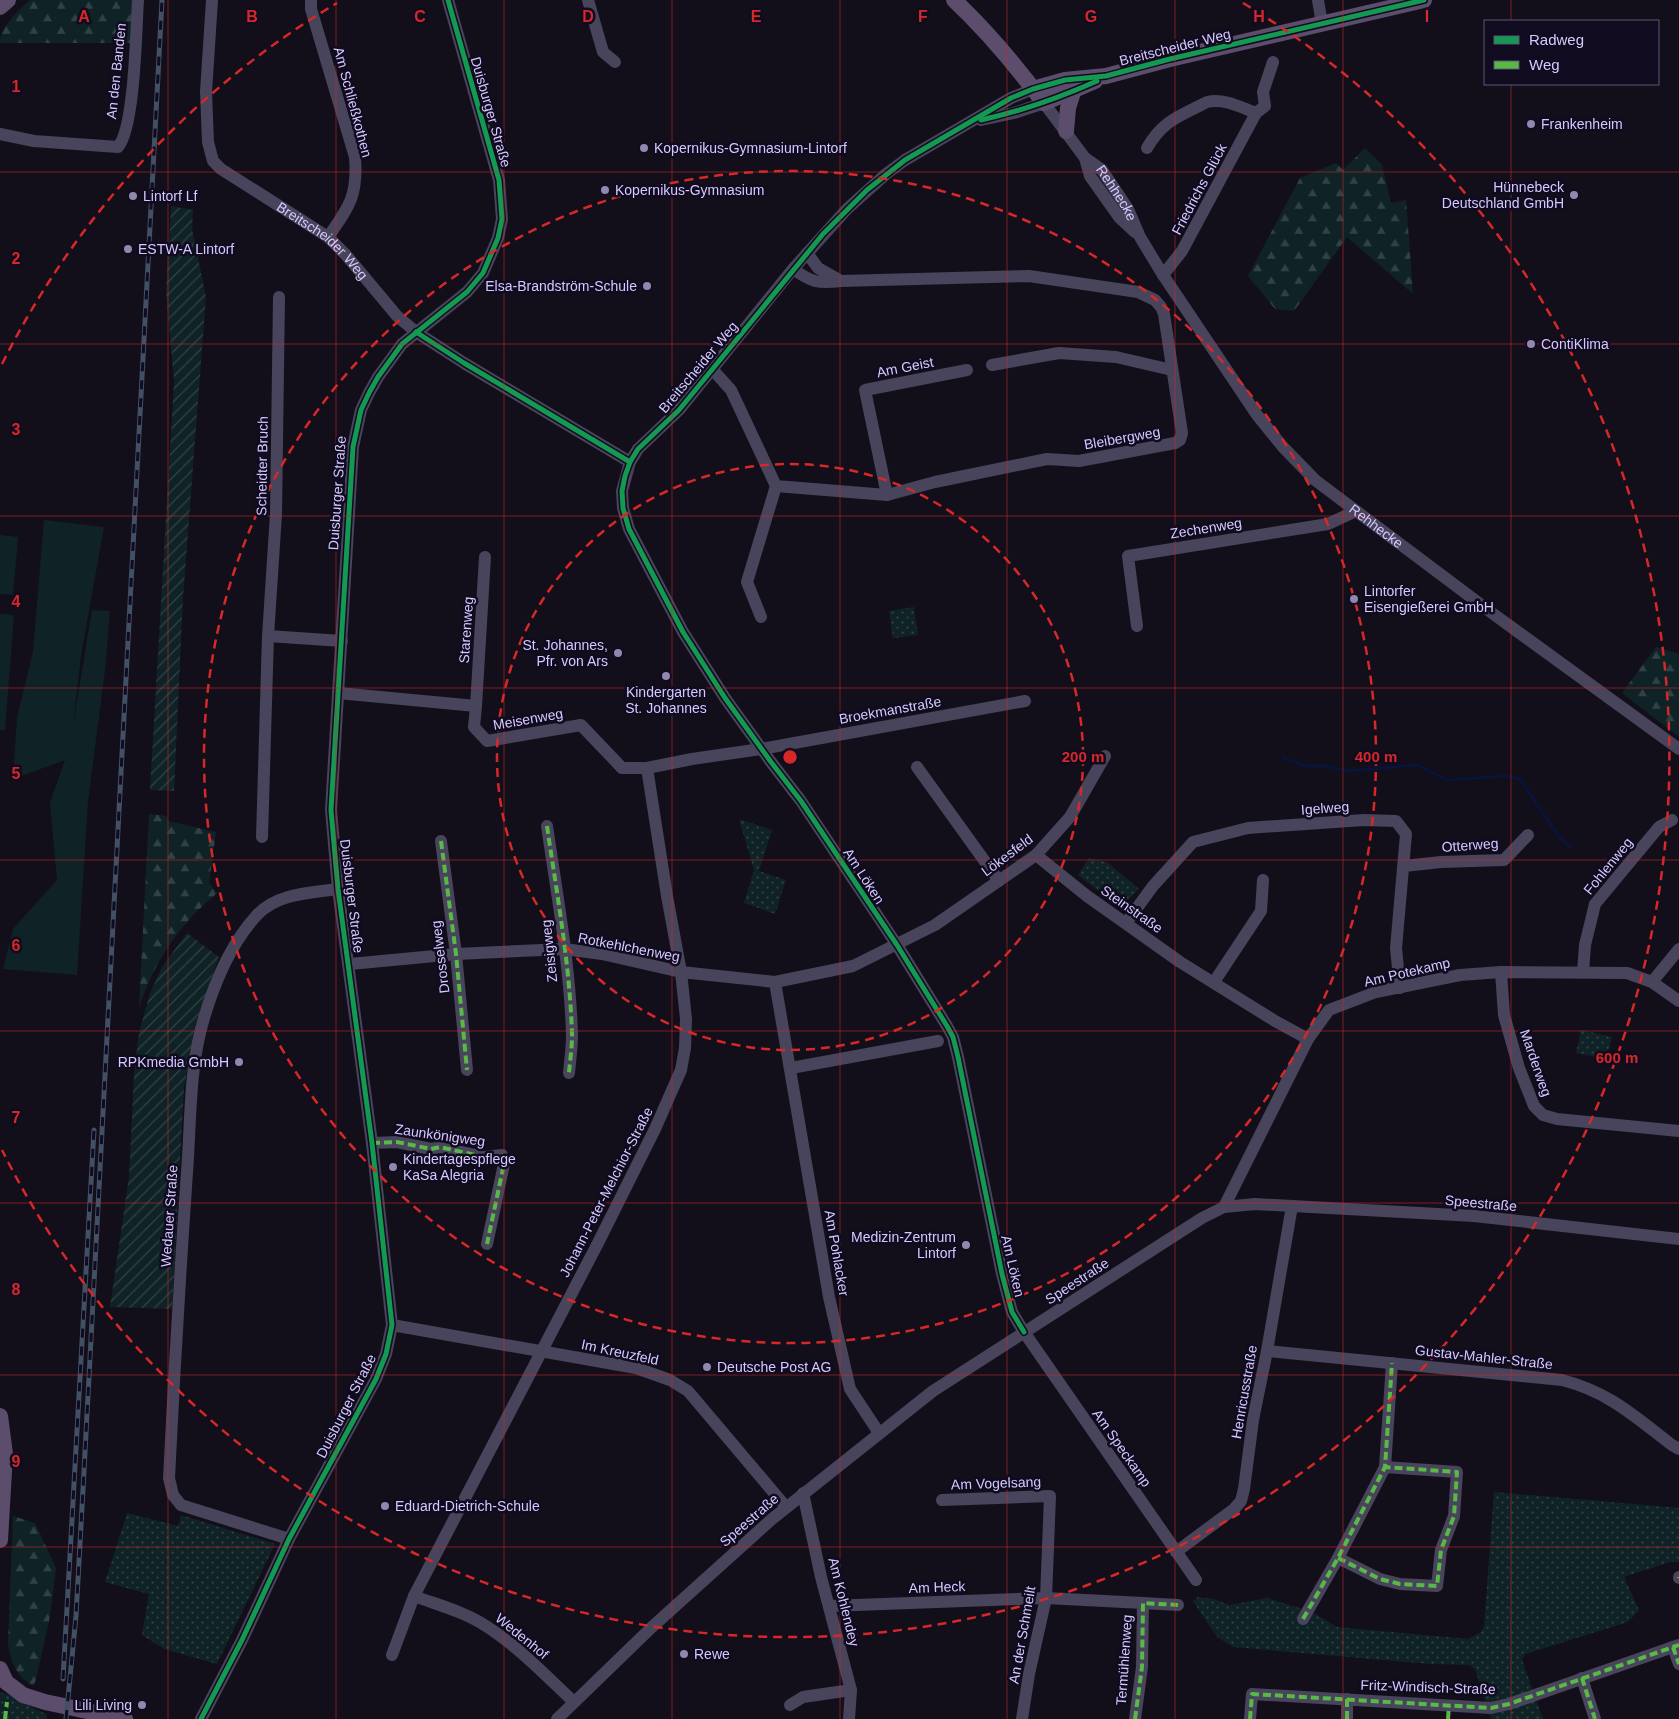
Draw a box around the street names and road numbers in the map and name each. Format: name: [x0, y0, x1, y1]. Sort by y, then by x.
street label: An den Banden: [103, 22, 129, 120]
street label: Breitscheider Weg: [1118, 25, 1232, 69]
street label: Am Schließkothen: [331, 45, 375, 159]
street label: Duisburger Straße: [468, 55, 515, 169]
street label: Friedrichs Glück: [1168, 140, 1230, 237]
street label: Rehhecke: [1093, 162, 1140, 223]
street label: Breitscheider Weg: [274, 199, 371, 283]
street label: Breitscheider Weg: [655, 318, 741, 416]
street label: Am Geist: [875, 354, 935, 380]
street label: Scheidter Bruch: [253, 416, 271, 516]
street label: Bleibergweg: [1083, 423, 1161, 453]
street label: Duisburger Straße: [325, 435, 349, 551]
street label: Rehhecke: [1346, 501, 1406, 552]
street label: Zechenweg: [1169, 514, 1243, 542]
street label: Starenweg: [456, 596, 476, 664]
street label: Broekmanstraße: [838, 693, 943, 727]
street label: Meisenweg: [492, 705, 564, 733]
street label: Igelweg: [1300, 798, 1350, 818]
street label: Lökesfeld: [978, 831, 1036, 879]
street label: Fohlenweg: [1580, 834, 1636, 898]
street label: Otterweg: [1441, 835, 1499, 855]
street label: Duisburger Straße: [337, 838, 367, 954]
street label: Am Löken: [840, 845, 888, 907]
street label: Steinstraße: [1098, 882, 1166, 936]
street label: Zeisigweg: [538, 919, 560, 983]
street label: Drosselweg: [428, 920, 452, 994]
street label: Rotkehlchenweg: [577, 929, 681, 965]
street label: Am Potekamp: [1362, 954, 1452, 990]
street label: Marderweg: [1517, 1027, 1555, 1099]
street label: Johann-Peter-Melchior-Straße: [556, 1104, 656, 1280]
street label: Zaunkönigweg: [394, 1121, 486, 1149]
street label: Wedauer Straße: [157, 1164, 181, 1268]
street label: Speestraße: [1444, 1192, 1518, 1214]
street label: Am Pohlacker: [822, 1209, 853, 1298]
street label: Am Löken: [998, 1233, 1028, 1299]
street label: Speestraße: [1042, 1254, 1112, 1307]
street label: Im Kreuzfeld: [580, 1336, 660, 1368]
street label: Gustav-Mahler-Straße: [1414, 1342, 1554, 1372]
street label: Henricusstraße: [1228, 1344, 1260, 1440]
street label: Duisburger Straße: [313, 1351, 379, 1461]
street label: Am Speckamp: [1089, 1406, 1155, 1490]
street label: Am Vogelsang: [951, 1473, 1041, 1493]
street label: Speestraße: [716, 1490, 782, 1550]
street label: Am Kohlendey: [825, 1556, 863, 1648]
street label: Am Heck: [908, 1578, 967, 1596]
street label: An der Schmeilt: [1006, 1585, 1038, 1685]
street label: Wedenhof: [492, 1610, 552, 1662]
street label: Termühlenweg: [1113, 1614, 1135, 1706]
street label: Fritz-Windisch-Straße: [1360, 1677, 1496, 1697]

